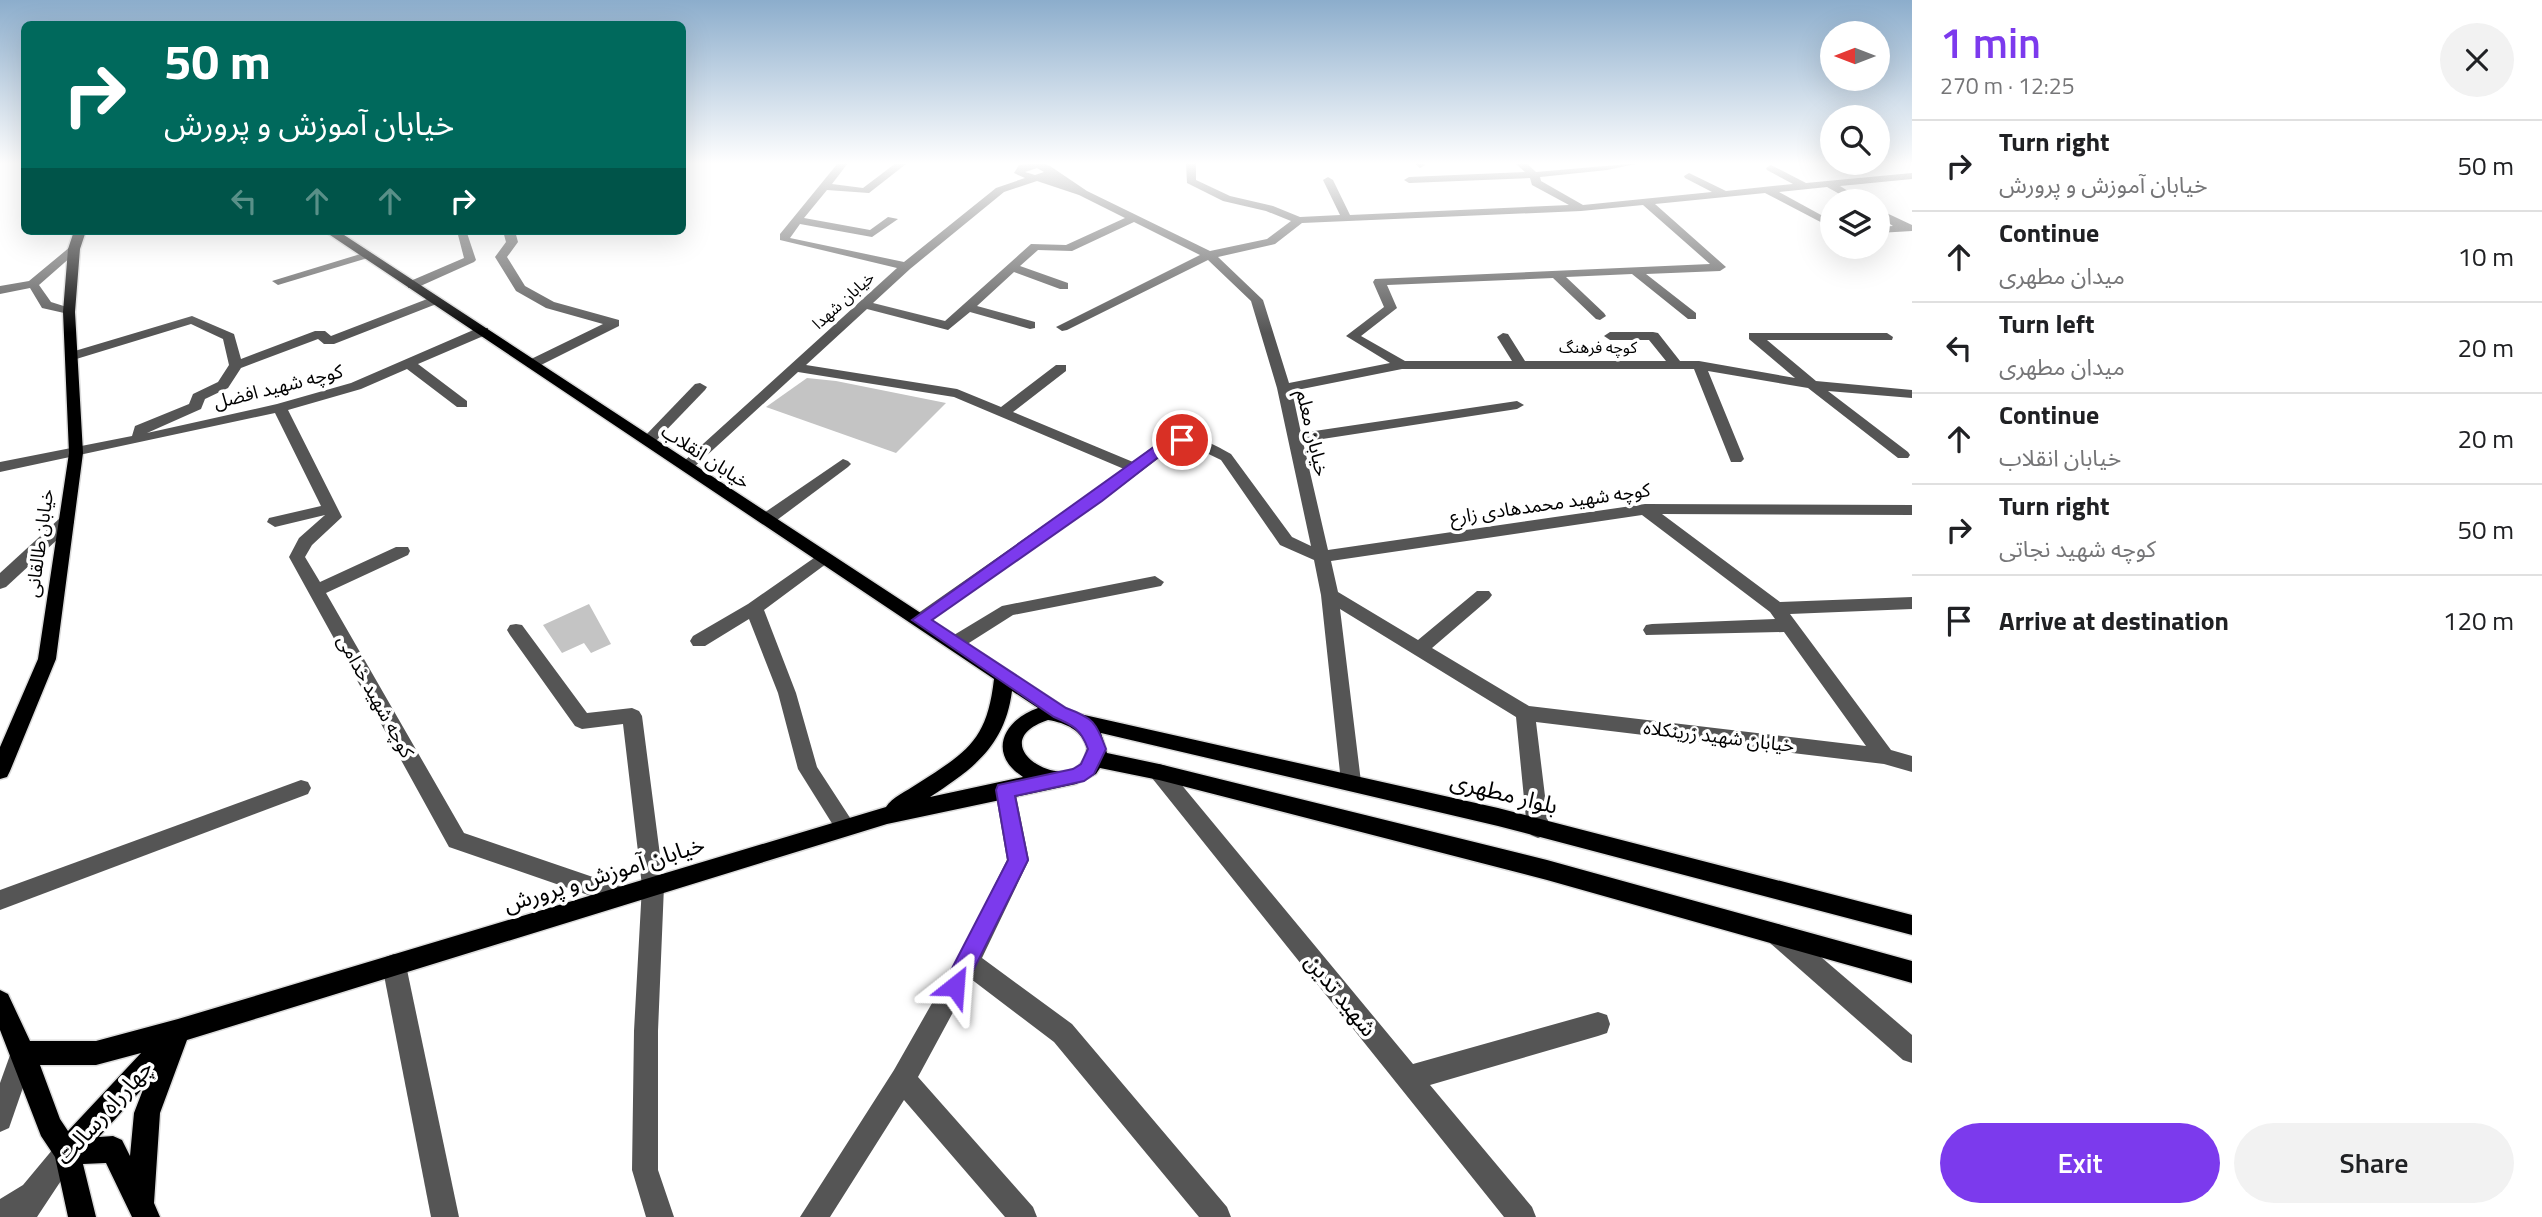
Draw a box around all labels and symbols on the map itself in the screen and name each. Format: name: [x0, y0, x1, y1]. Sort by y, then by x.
north arrow: [1820, 21, 1890, 91]
street label: خیابان شهدا: [807, 265, 879, 335]
street label: کوچه فرهنگ: [1559, 335, 1637, 359]
street label: کوچه شهید افضل: [210, 355, 347, 416]
street label: خیابان معلم: [1288, 387, 1338, 479]
pin: [1152, 410, 1212, 470]
street label: خیابان انقلاب: [656, 416, 756, 495]
street label: کوچه شهید محمدهادی زارع: [1448, 474, 1653, 531]
street label: خیابان طالقانی: [17, 487, 60, 599]
street label: کوچه شهید خدامی: [331, 629, 423, 764]
street label: خیابان شهید زرینکلاه: [1642, 712, 1796, 759]
street label: بلوار مطهری: [1447, 762, 1562, 823]
street label: خیابان آموزش و پرورش: [499, 826, 709, 921]
street label: شهید تدین: [1297, 945, 1386, 1044]
position arrow: [918, 949, 992, 1023]
street label: چهارراه رسالت: [47, 1051, 161, 1172]

